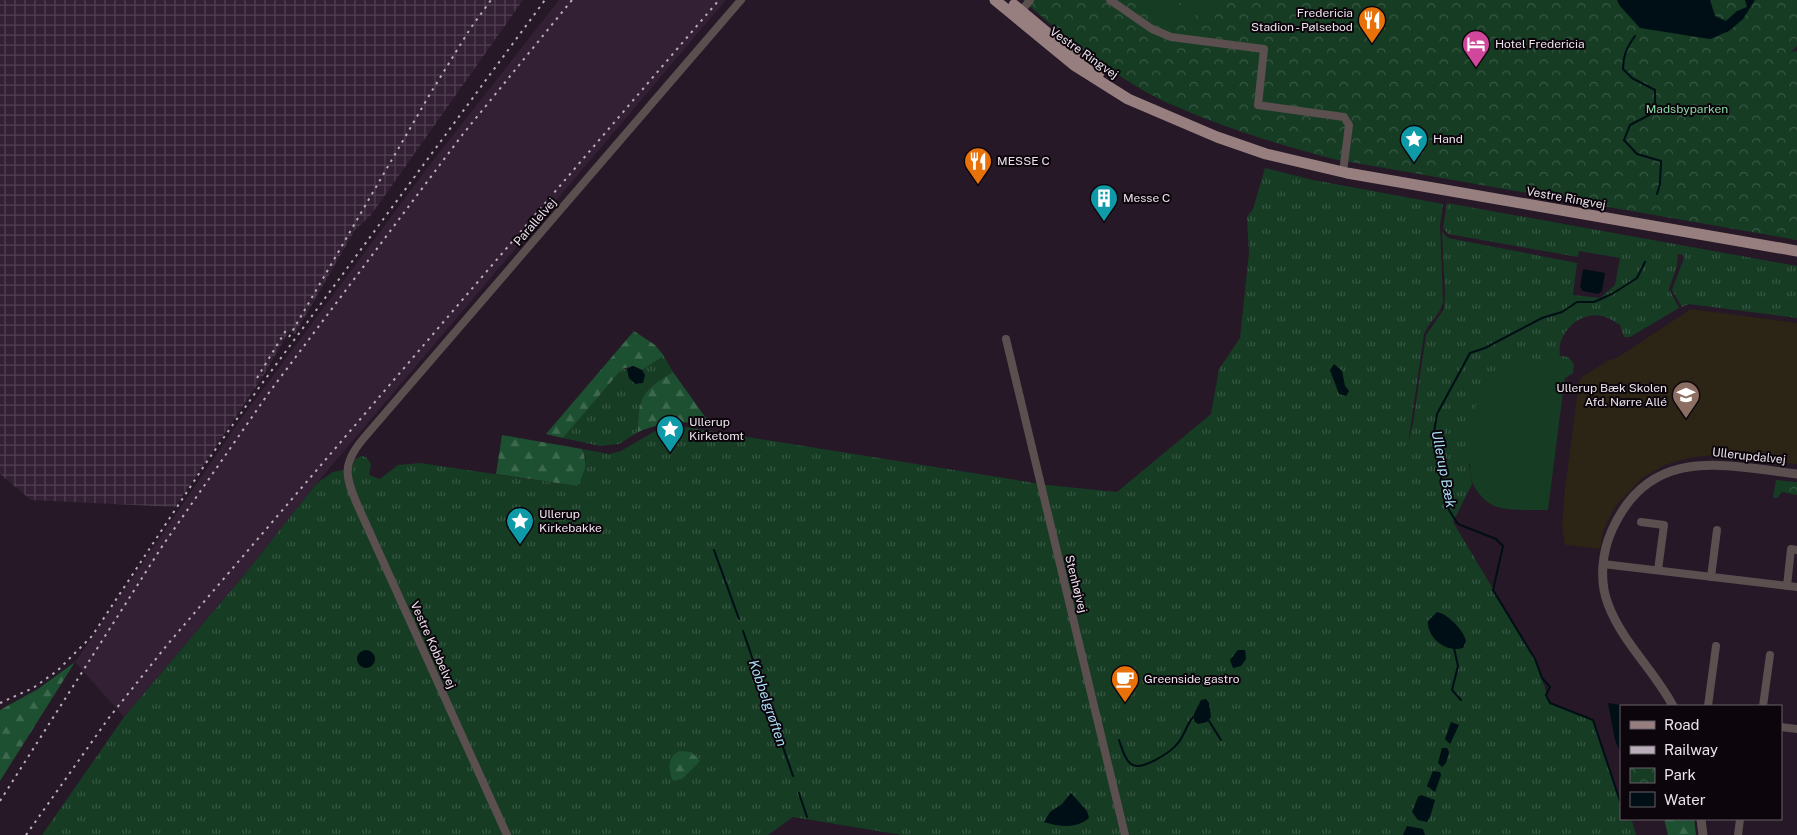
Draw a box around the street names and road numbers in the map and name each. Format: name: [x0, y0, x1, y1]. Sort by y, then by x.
street label: Vestre Ringvej: [1047, 24, 1121, 82]
street label: Vestre Ringvej: [1525, 184, 1607, 212]
street label: Parallelvej: [511, 195, 559, 249]
street label: Ullerupdalvej: [1711, 445, 1787, 467]
street label: Stenhøjvej: [1062, 554, 1090, 614]
street label: Vestre Kobbelvej: [407, 599, 459, 691]

